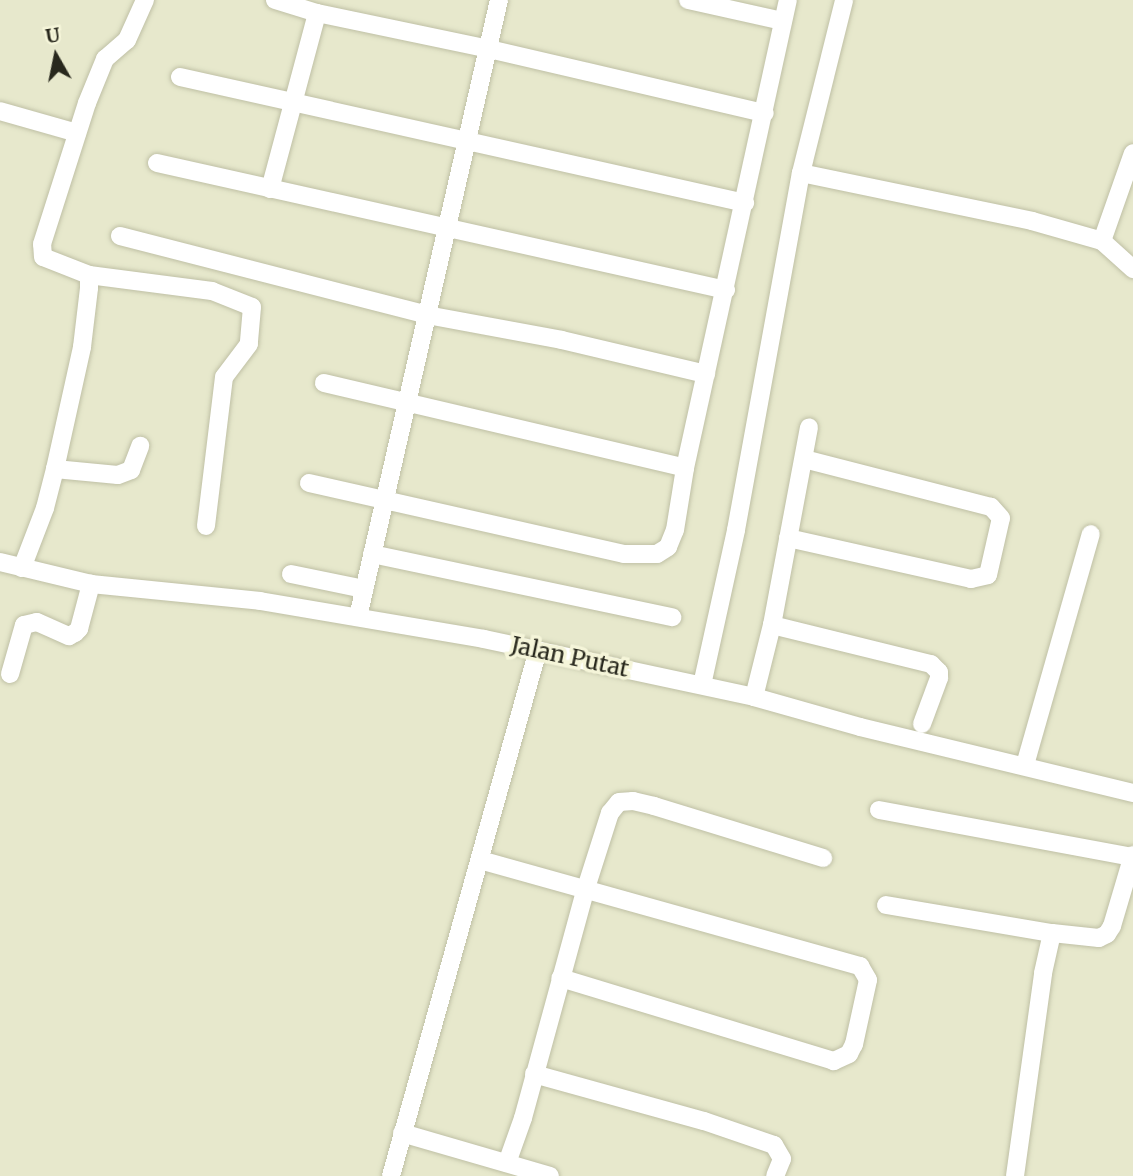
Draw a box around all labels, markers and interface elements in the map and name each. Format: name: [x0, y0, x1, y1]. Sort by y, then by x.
north arrow: [21, 21, 91, 91]
text: U: [44, 22, 62, 48]
street label: Jalan Putat: [509, 631, 631, 683]

